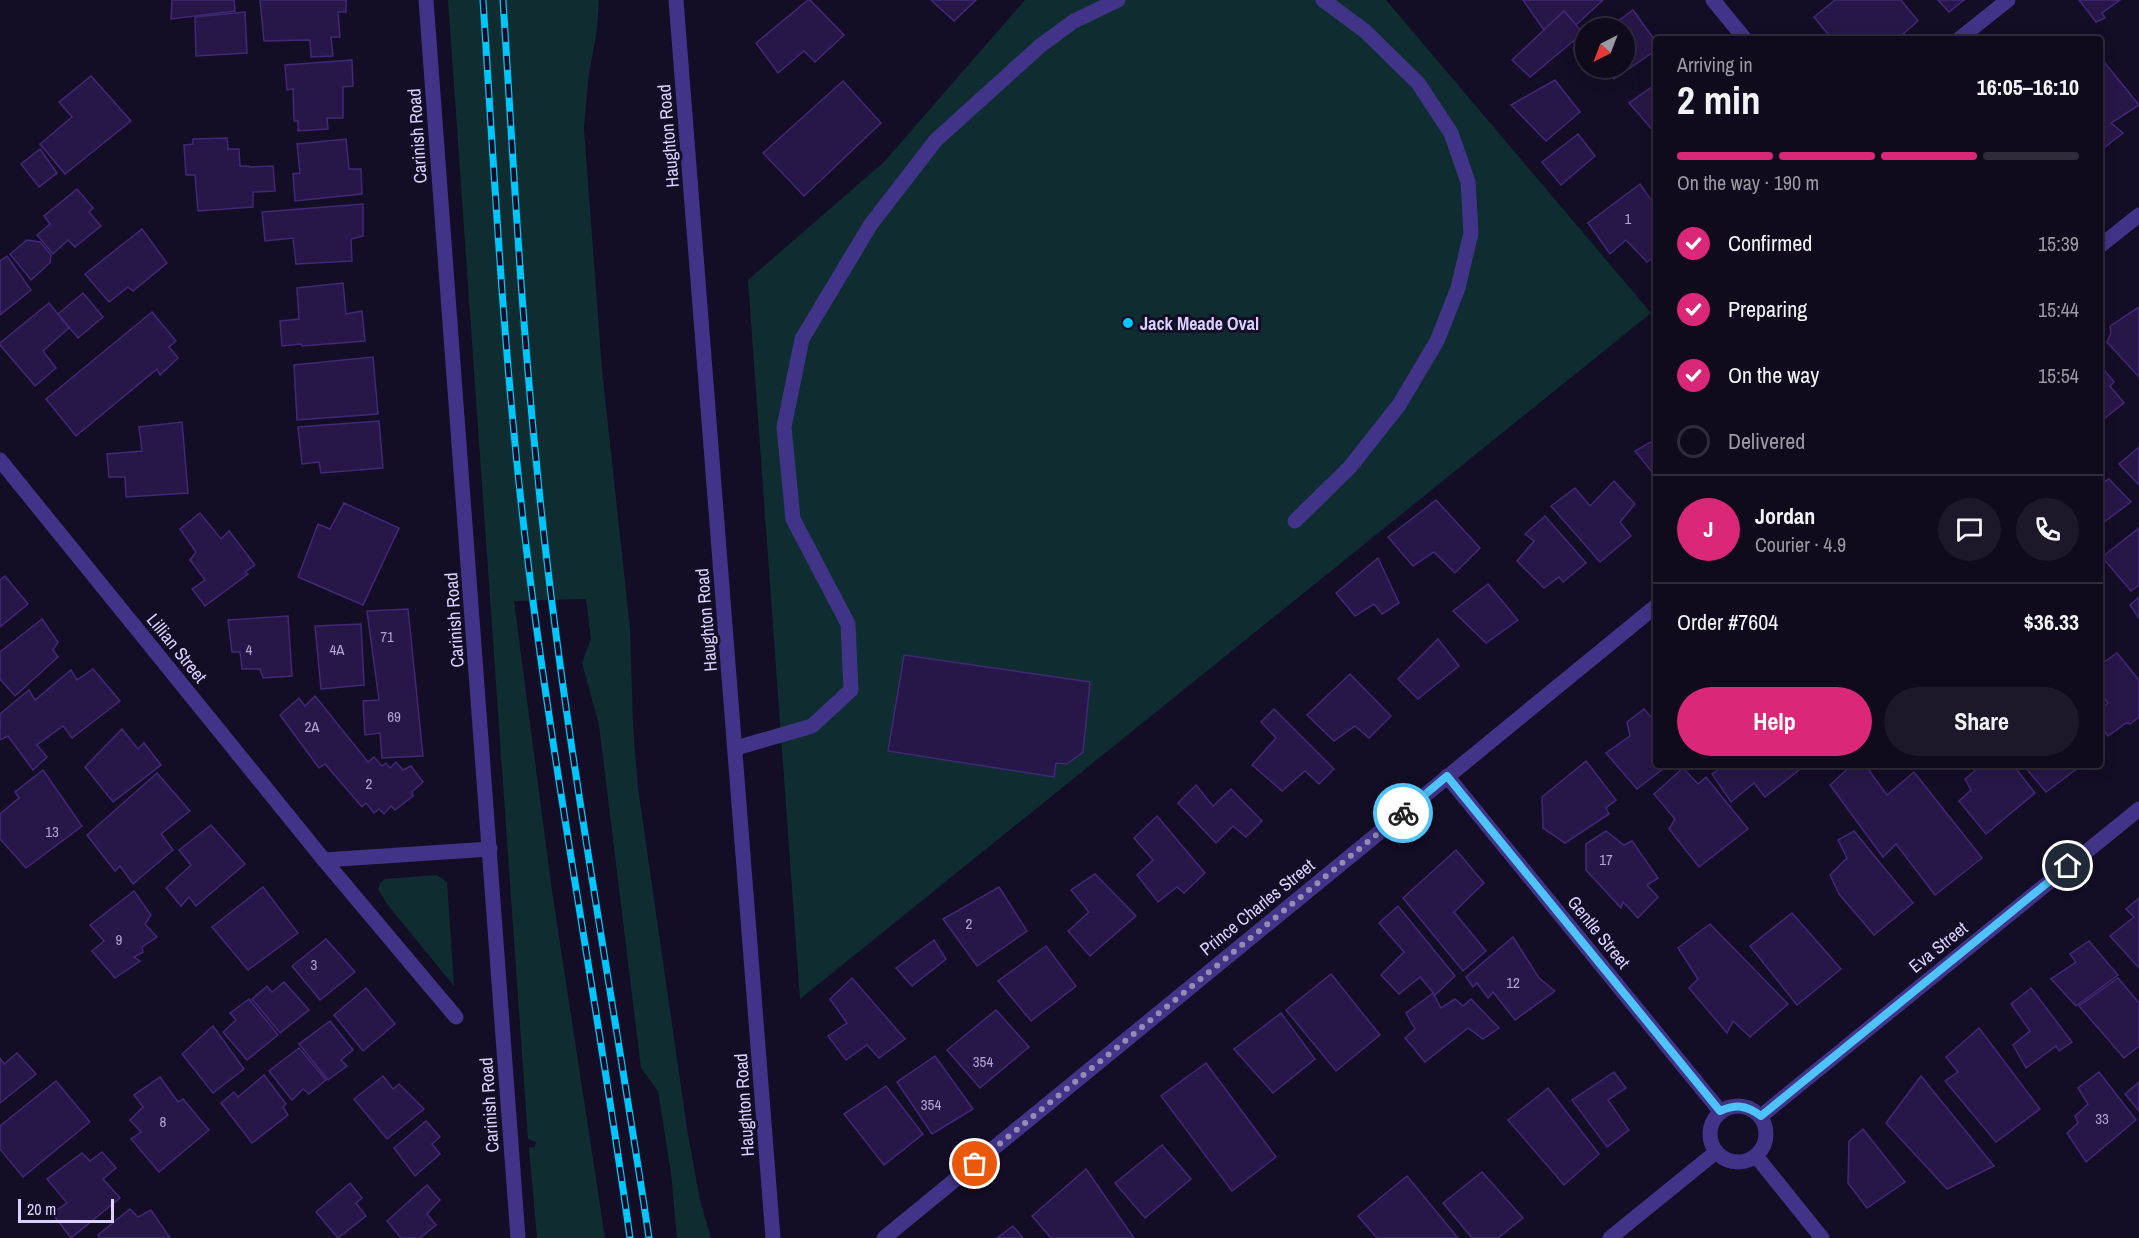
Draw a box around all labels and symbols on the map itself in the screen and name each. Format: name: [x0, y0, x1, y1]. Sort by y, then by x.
north arrow: [1575, 18, 1635, 78]
street label: Haughton Road: [651, 83, 685, 189]
street label: Carinish Road: [401, 88, 433, 184]
house number: 1: [1625, 208, 1632, 229]
place label: Jack Meade Oval: [1140, 311, 1259, 336]
marker: Jack Meade Oval: [1121, 316, 1135, 330]
street label: Haughton Road: [689, 567, 723, 673]
street label: Carinish Road: [438, 572, 470, 668]
street label: Lillian Street: [141, 608, 213, 688]
house number: 71: [380, 626, 394, 647]
house number: 4: [246, 639, 253, 660]
house number: 4A: [329, 639, 345, 660]
house number: 69: [387, 706, 401, 727]
house number: 2A: [304, 716, 320, 737]
house number: 2: [366, 773, 373, 794]
courier: [1373, 783, 1433, 843]
house number: 13: [45, 821, 59, 842]
pin: [2042, 840, 2093, 891]
house number: 17: [1599, 849, 1613, 870]
street label: Prince Charles Street: [1194, 853, 1320, 961]
street label: Gentle Street: [1562, 890, 1636, 974]
house number: 2: [966, 913, 973, 934]
street label: Eva Street: [1903, 916, 1973, 978]
house number: 9: [116, 929, 123, 950]
house number: 3: [311, 954, 318, 975]
house number: 12: [1506, 972, 1520, 993]
house number: 354: [973, 1051, 993, 1072]
street label: Haughton Road: [728, 1053, 760, 1157]
street label: Carinish Road: [473, 1057, 505, 1153]
house number: 354: [921, 1094, 941, 1115]
house number: 33: [2095, 1108, 2109, 1129]
house number: 8: [160, 1111, 167, 1132]
pin: [949, 1138, 1000, 1189]
scale bar: [18, 1196, 114, 1224]

